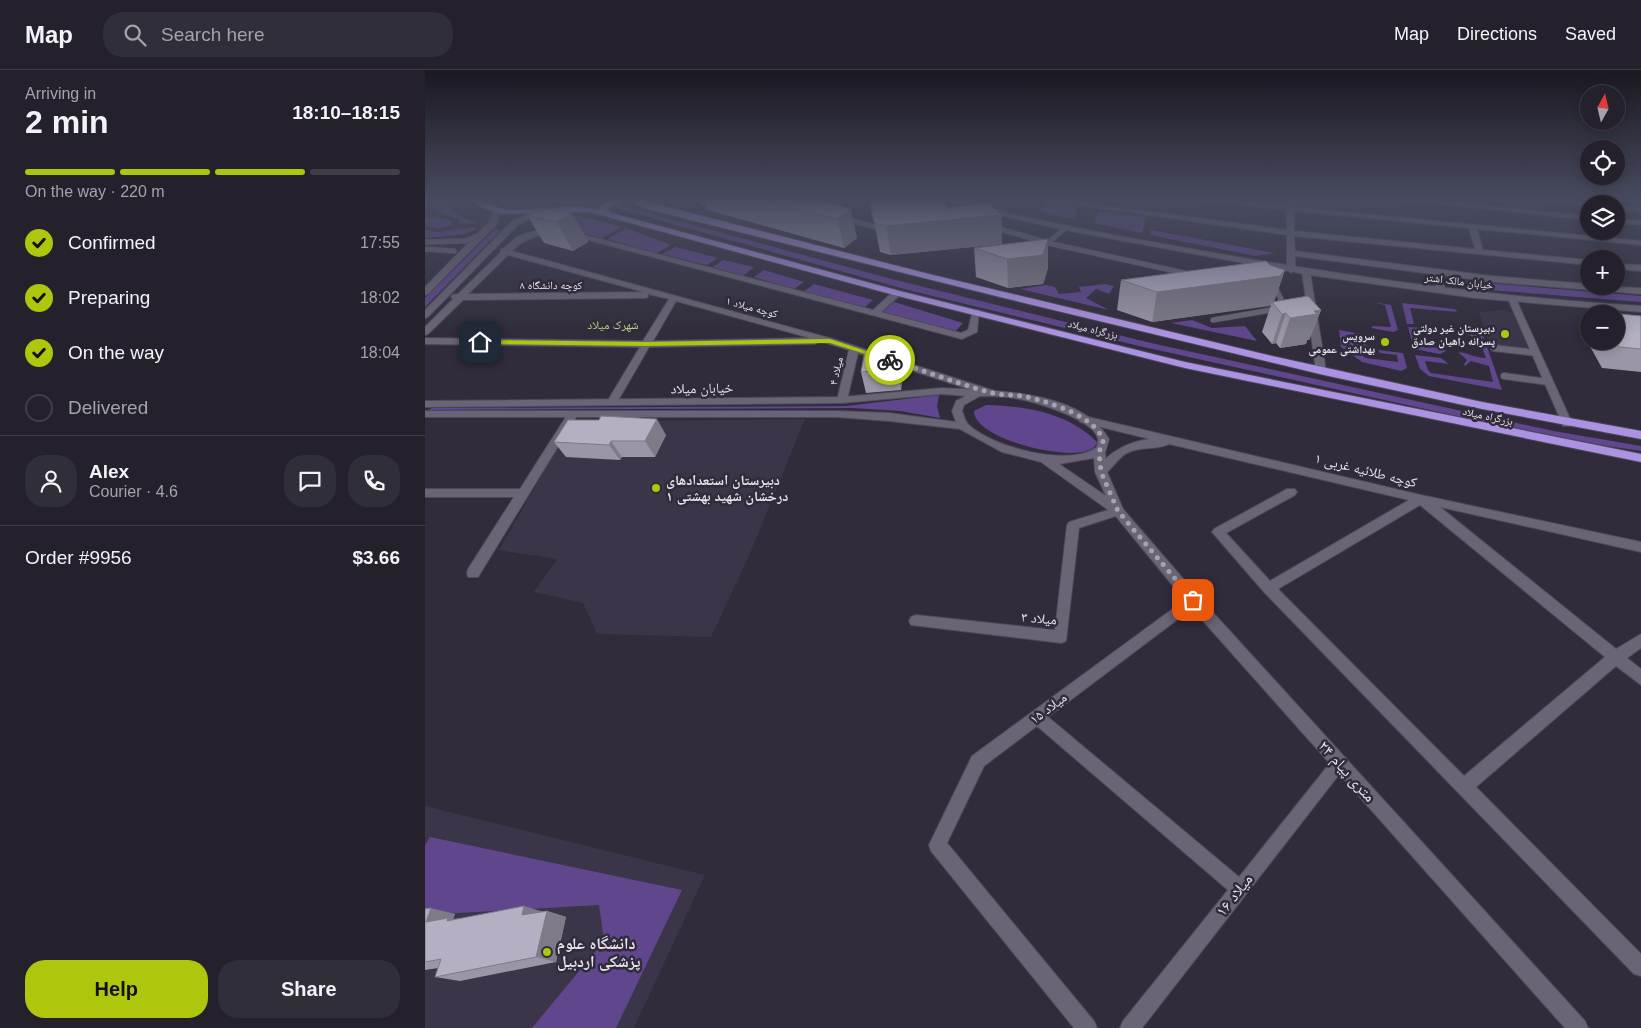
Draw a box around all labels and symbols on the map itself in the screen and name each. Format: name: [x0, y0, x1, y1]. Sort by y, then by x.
north arrow: [1580, 85, 1625, 130]
street label: خیابان مالک اشتر: [1423, 271, 1494, 292]
street label: کوچه دانشگاه ۸: [520, 279, 583, 292]
street label: کوچه میلاد ۱: [725, 294, 780, 321]
street label: بزرگراه میلاد: [1067, 317, 1119, 341]
district label: شهرک میلاد: [587, 318, 639, 332]
pin: [459, 321, 501, 363]
place label: دبیرستان غیر دولتی پسرانه راهیان صادق: [1411, 322, 1495, 349]
marker: دبیرستان غیر دولتی پسرانه راهیان صادق: [1499, 328, 1511, 340]
place label: سرویس بهداشتی عمومی: [1308, 330, 1375, 357]
courier: [865, 335, 915, 385]
marker: سرویس بهداشتی عمومی: [1379, 336, 1391, 348]
street label: میلاد ۴: [827, 356, 845, 386]
street label: خیابان میلاد: [670, 379, 734, 398]
street label: بزرگراه میلاد: [1462, 405, 1514, 428]
street label: کوچه طلائیه غربی ۱: [1313, 450, 1419, 491]
place label: دبیرستان استعدادهای درخشان شهید بهشتی ۱: [666, 472, 788, 505]
marker: دبیرستان استعدادهای درخشان شهید بهشتی ۱: [650, 482, 662, 494]
pin: [1172, 579, 1214, 621]
street label: میلاد ۳: [1020, 608, 1058, 628]
street label: میلاد ۱۵: [1026, 689, 1070, 727]
street label: ۲۴ متری پیام: [1314, 737, 1379, 806]
street label: میلاد ۱۶: [1212, 871, 1256, 919]
place label: دانشگاه علوم پزشکی اردبیل: [557, 935, 641, 971]
marker: دانشگاه علوم پزشکی اردبیل: [541, 946, 553, 958]

